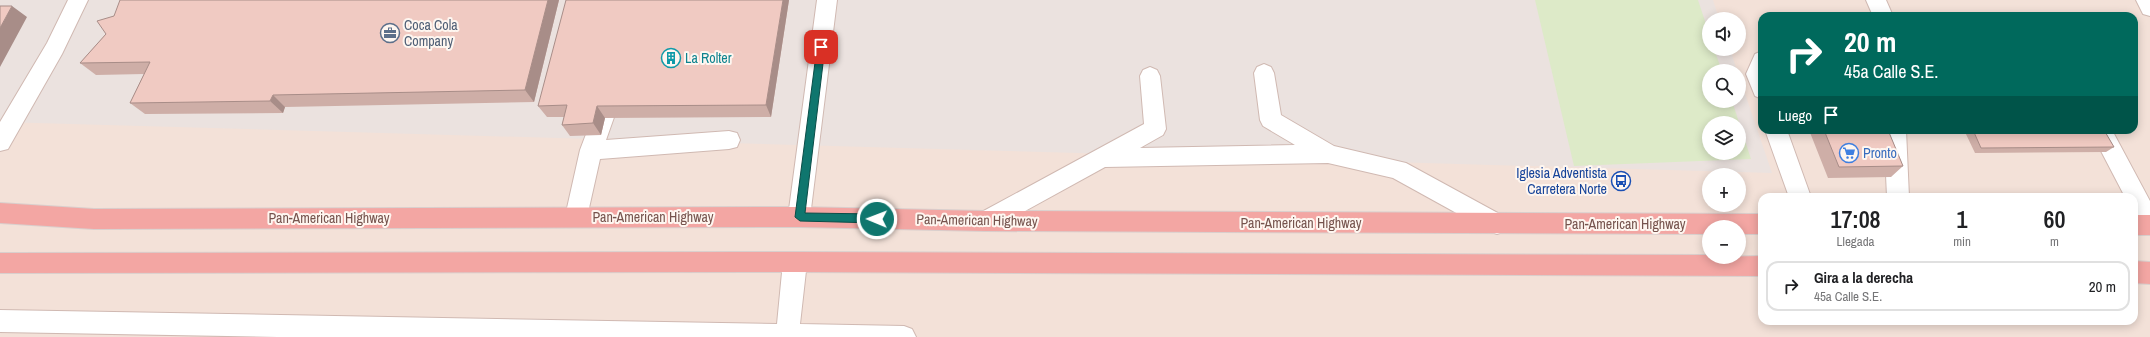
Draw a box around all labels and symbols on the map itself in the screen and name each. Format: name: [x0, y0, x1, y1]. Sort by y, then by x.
place label: Coca Cola Company: [404, 16, 458, 50]
office icon: Coca Cola Company: [379, 22, 401, 44]
pin: [804, 30, 838, 64]
building icon: La Rolter: [660, 47, 682, 69]
place label: La Rolter: [685, 49, 732, 67]
supermarket icon: Pronto: [1838, 142, 1860, 164]
place label: Pronto: [1863, 144, 1897, 162]
place label: Iglesia Adventista Carretera Norte: [1516, 164, 1608, 198]
bus stop icon: Iglesia Adventista Carretera Norte: [1610, 170, 1632, 192]
position arrow: [856, 198, 898, 240]
street label: Pan-American Highway: [592, 208, 714, 226]
street label: Pan-American Highway: [268, 209, 390, 227]
street label: Pan-American Highway: [916, 210, 1038, 230]
street label: Pan-American Highway: [1240, 214, 1362, 232]
street label: Pan-American Highway: [1564, 215, 1686, 233]

